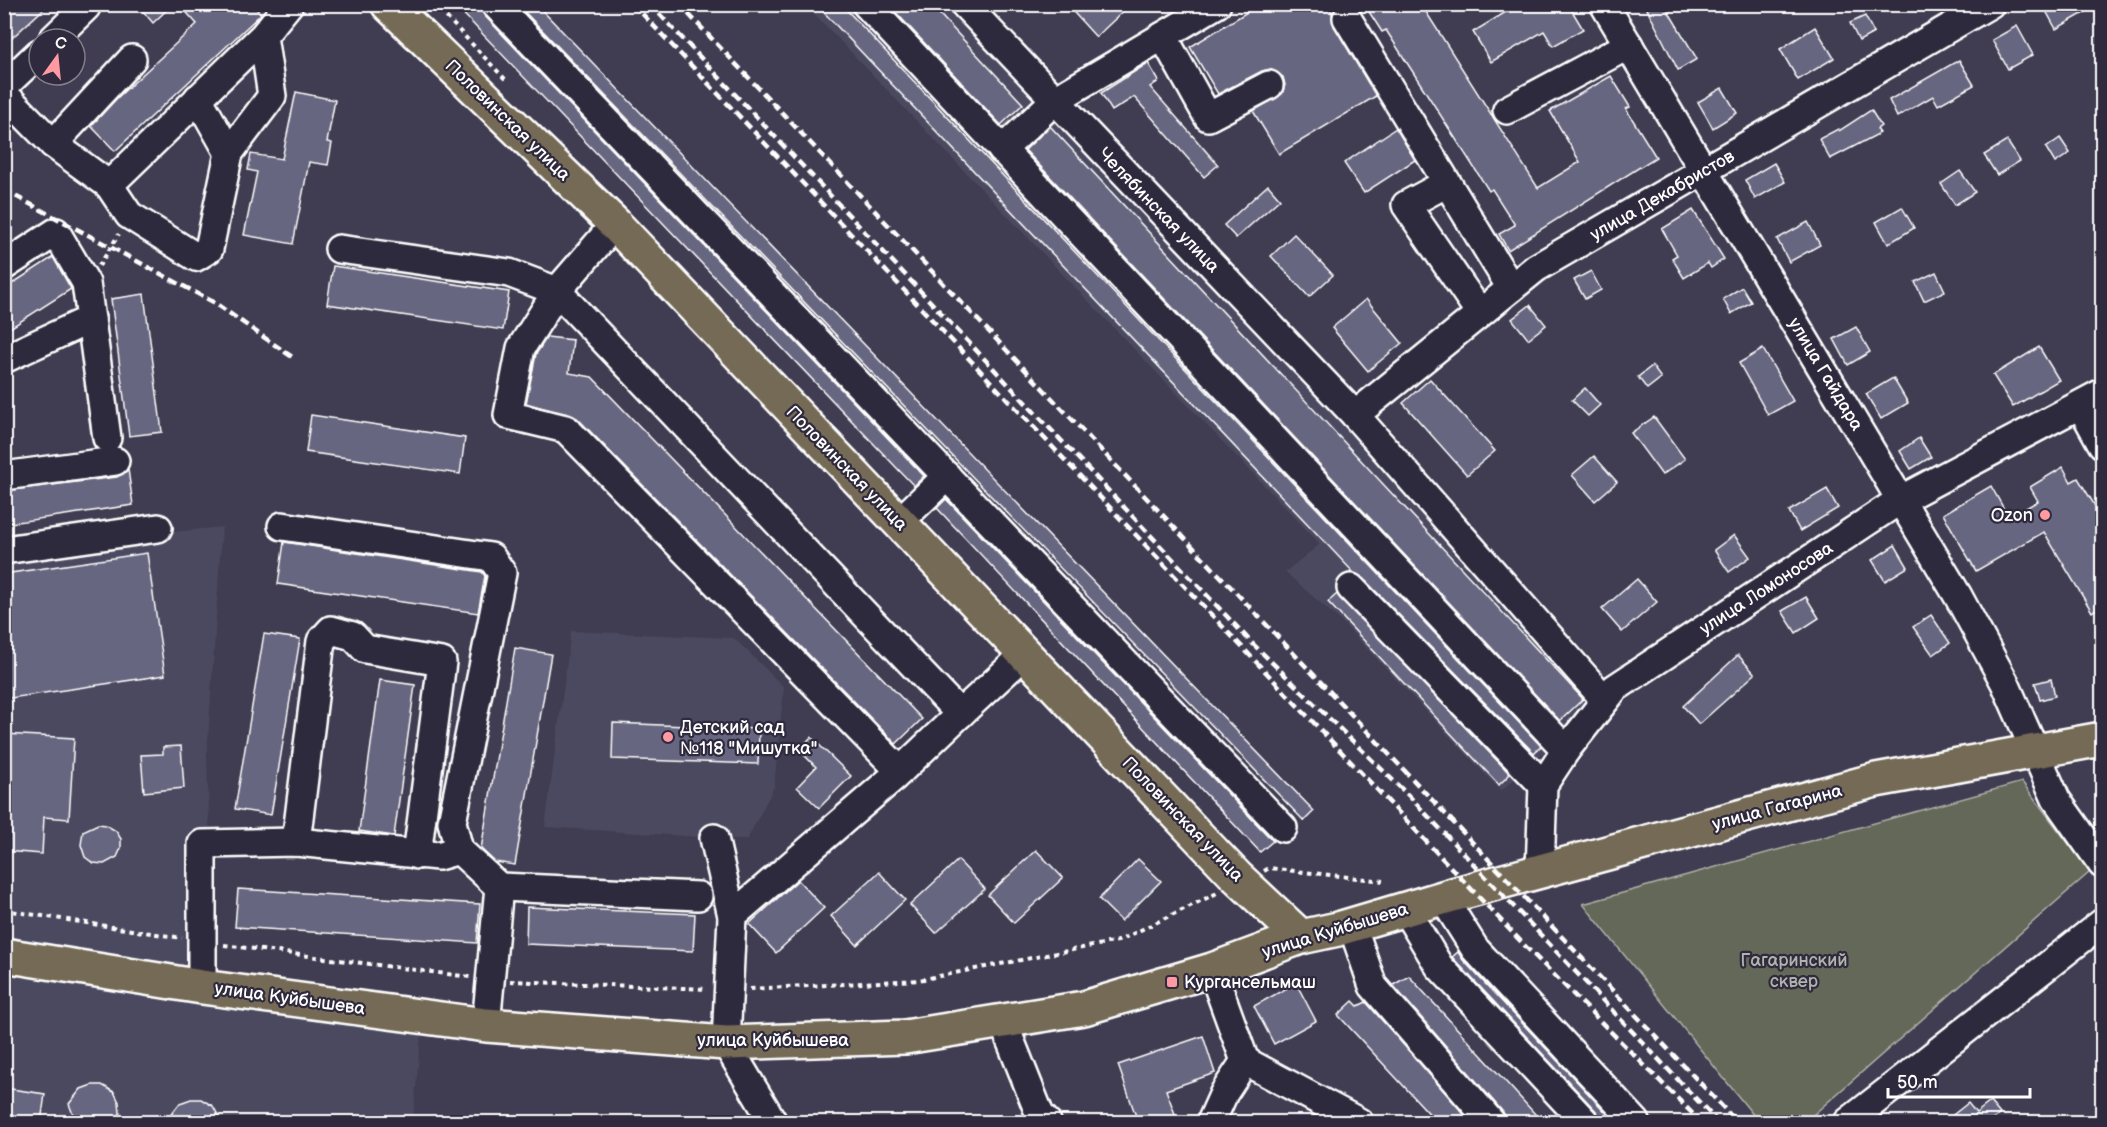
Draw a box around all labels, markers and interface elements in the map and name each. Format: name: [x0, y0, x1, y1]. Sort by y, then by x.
north arrow: [27, 27, 87, 87]
text: С: [53, 33, 68, 55]
street label: Половинская улица: [441, 55, 575, 186]
street label: Челябинская улица: [1094, 143, 1224, 277]
street label: улица Декабристов: [1586, 145, 1739, 245]
street label: улица Гайдара: [1784, 314, 1868, 435]
street label: Половинская улица: [782, 402, 912, 535]
place label: Ozon: [1991, 505, 2033, 526]
marker: Ozon: [2038, 508, 2052, 522]
street label: улица Ломоносова: [1696, 537, 1837, 639]
place label: Детский сад №118 "Мишутка": [680, 717, 818, 759]
marker: Детский сад №118 "Мишутка": [661, 730, 675, 744]
street label: Половинская улица: [1118, 753, 1248, 886]
street label: улица Гагарина: [1710, 780, 1845, 835]
street label: улица Куйбышева: [1260, 898, 1411, 963]
park label: Гагаринский сквер: [1741, 950, 1847, 992]
place label: Кургансельмаш: [1184, 972, 1316, 993]
marker: Кургансельмаш: [1165, 975, 1179, 989]
street label: улица Куйбышева: [213, 978, 367, 1019]
street label: улица Куйбышева: [697, 1030, 849, 1051]
scale bar: [1888, 1061, 2030, 1099]
text: 50 m: [1897, 1072, 1938, 1093]

